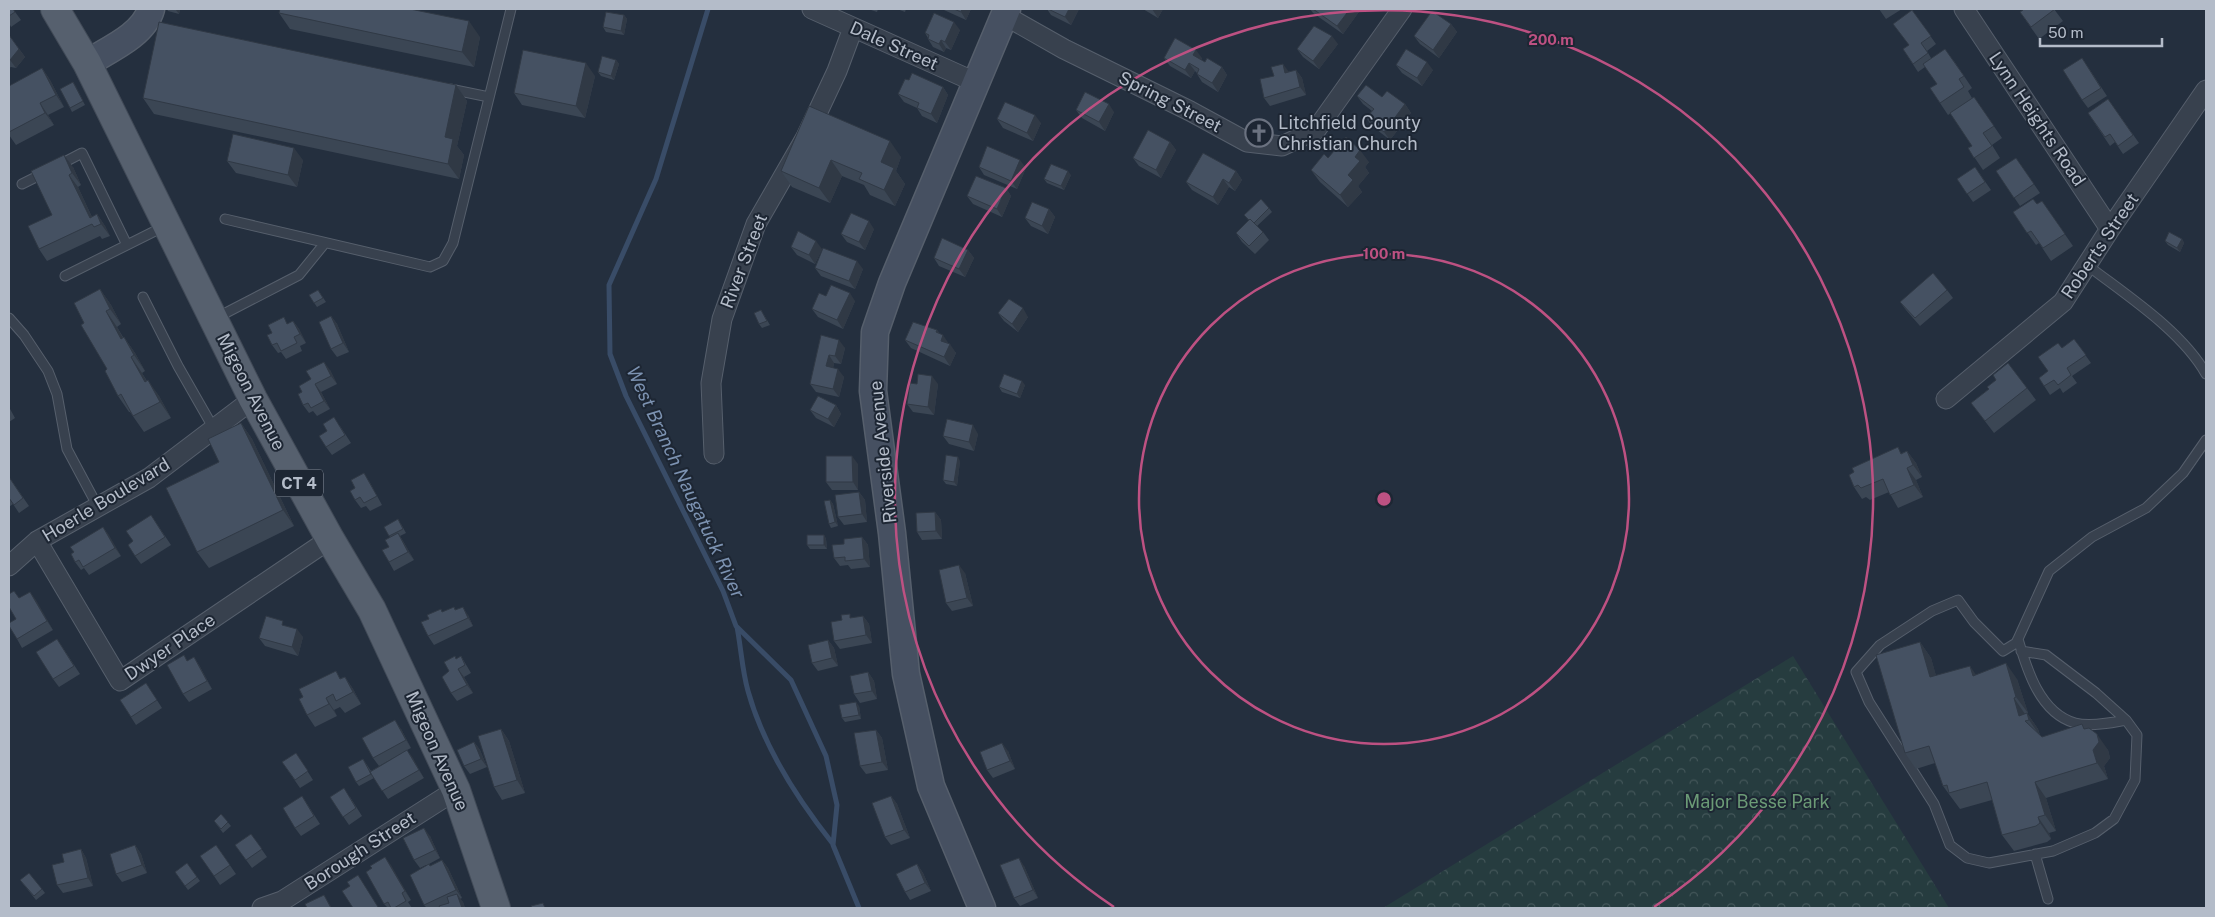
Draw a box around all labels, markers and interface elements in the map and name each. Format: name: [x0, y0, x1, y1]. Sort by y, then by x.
scale bar: [2040, 15, 2162, 47]
street label: Dale Street: [847, 17, 942, 74]
text: 50 m: [2048, 24, 2083, 41]
text: 200 m: [1528, 31, 1574, 48]
street label: Lynn Heights Road: [1985, 48, 2090, 190]
street label: Spring Street: [1115, 67, 1225, 137]
place label: Litchfield County Christian Church: [1278, 112, 1421, 154]
church icon: Litchfield County Christian Church: [1244, 118, 1274, 148]
street label: Roberts Street: [2057, 189, 2143, 302]
street label: River Street: [716, 211, 771, 311]
text: 100 m: [1363, 245, 1405, 262]
street label: Migeon Avenue: [213, 330, 290, 454]
water label: West Branch Naugatuck River: [622, 362, 750, 602]
street label: Riverside Avenue: [865, 380, 900, 524]
street label: Hoerle Boulevard: [38, 453, 173, 546]
road number: CT 4: [275, 469, 323, 496]
centre of rings: [1375, 490, 1393, 508]
street label: Dwyer Place: [121, 609, 219, 684]
street label: Migeon Avenue: [402, 688, 473, 814]
park label: Major Besse Park: [1684, 791, 1830, 812]
street label: Borough Street: [300, 807, 419, 894]

